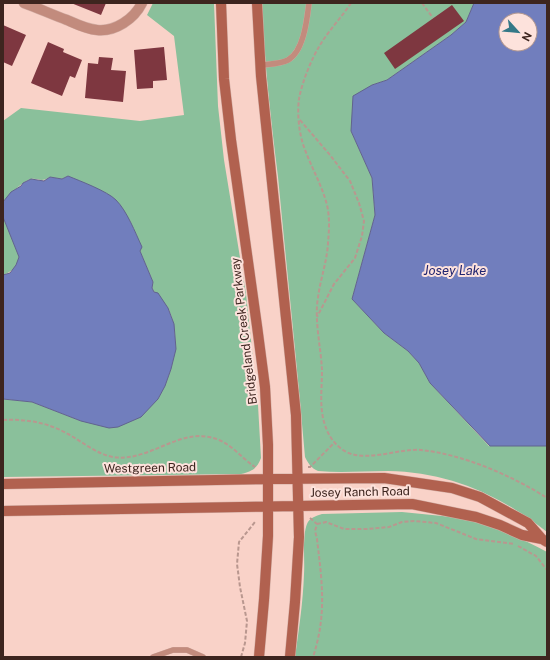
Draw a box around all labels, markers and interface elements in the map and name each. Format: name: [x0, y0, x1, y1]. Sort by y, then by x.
north arrow: [498, 12, 538, 52]
text: N: [520, 30, 534, 43]
street label: Bridgeland Creek Parkway: [228, 256, 260, 405]
water label: Josey Lake: [424, 263, 486, 278]
street label: Westgreen Road: [104, 460, 196, 476]
street label: Josey Ranch Road: [310, 484, 410, 500]

